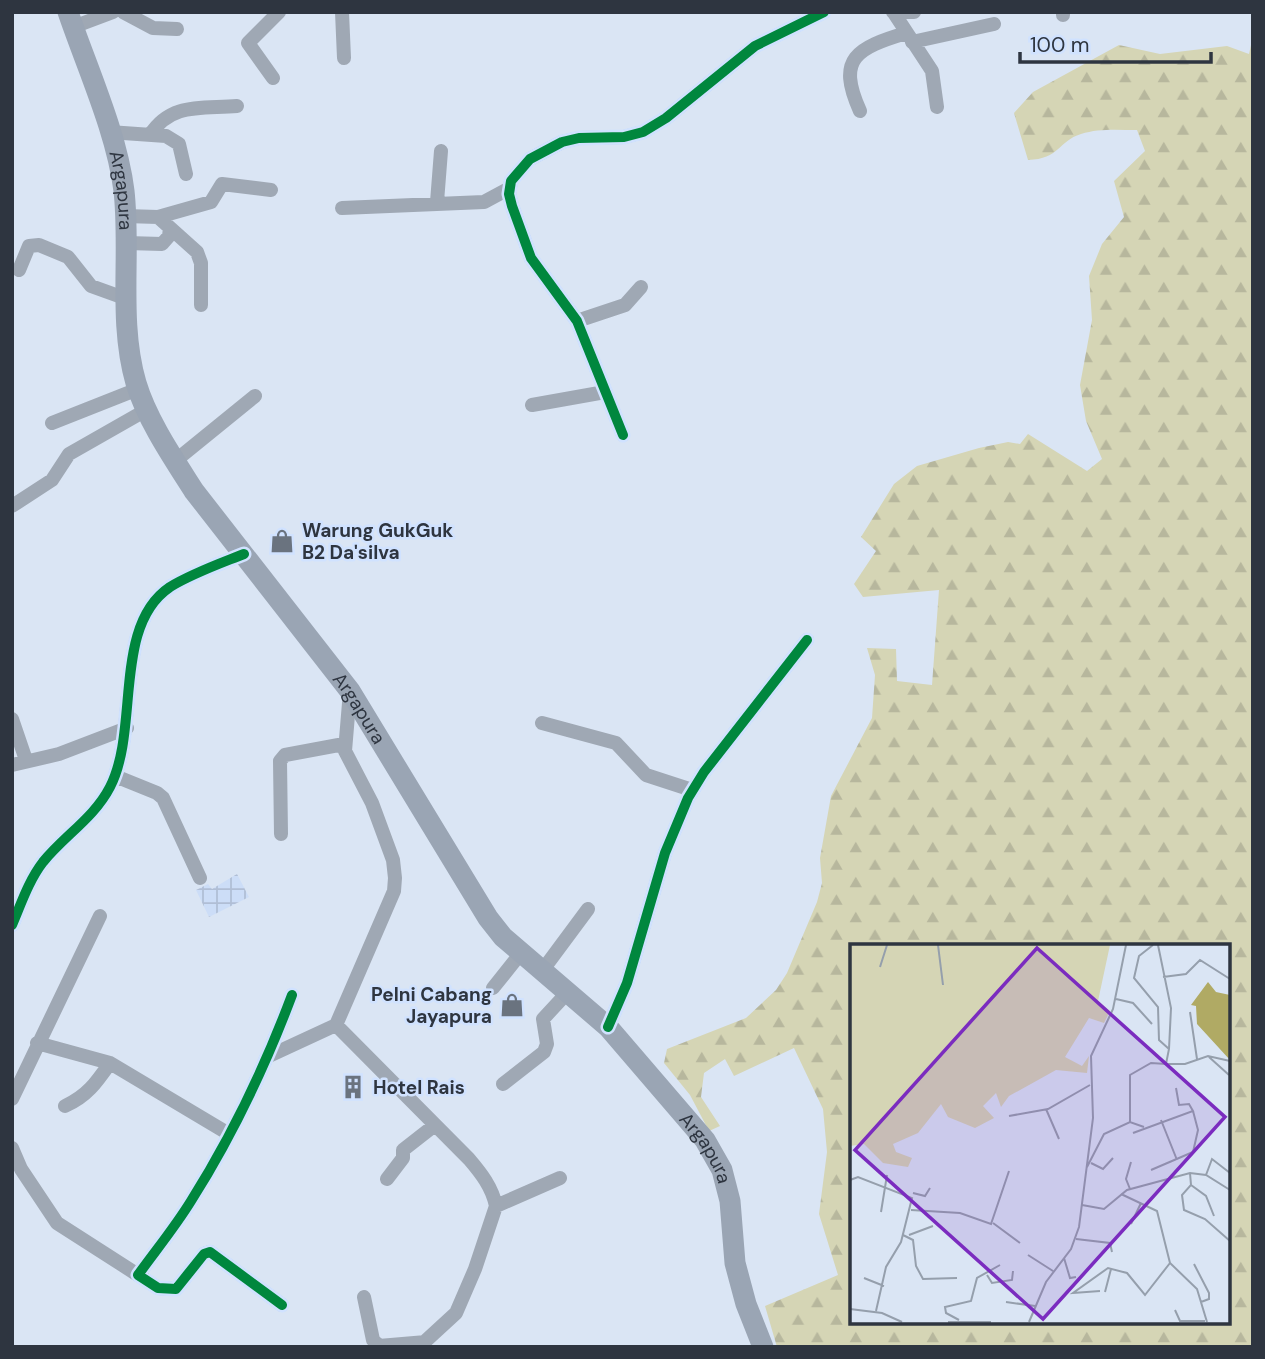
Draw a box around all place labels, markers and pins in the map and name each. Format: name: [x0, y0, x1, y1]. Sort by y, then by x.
place label: Warung GukGuk B2 Da'silva: [302, 518, 453, 565]
shop icon: Warung GukGuk B2 Da'silva: [268, 527, 296, 555]
place label: Pelni Cabang Jayapura: [371, 982, 492, 1029]
shop icon: Pelni Cabang Jayapura: [498, 991, 526, 1019]
building icon: Hotel Rais: [339, 1073, 367, 1101]
place label: Hotel Rais: [373, 1075, 465, 1100]

